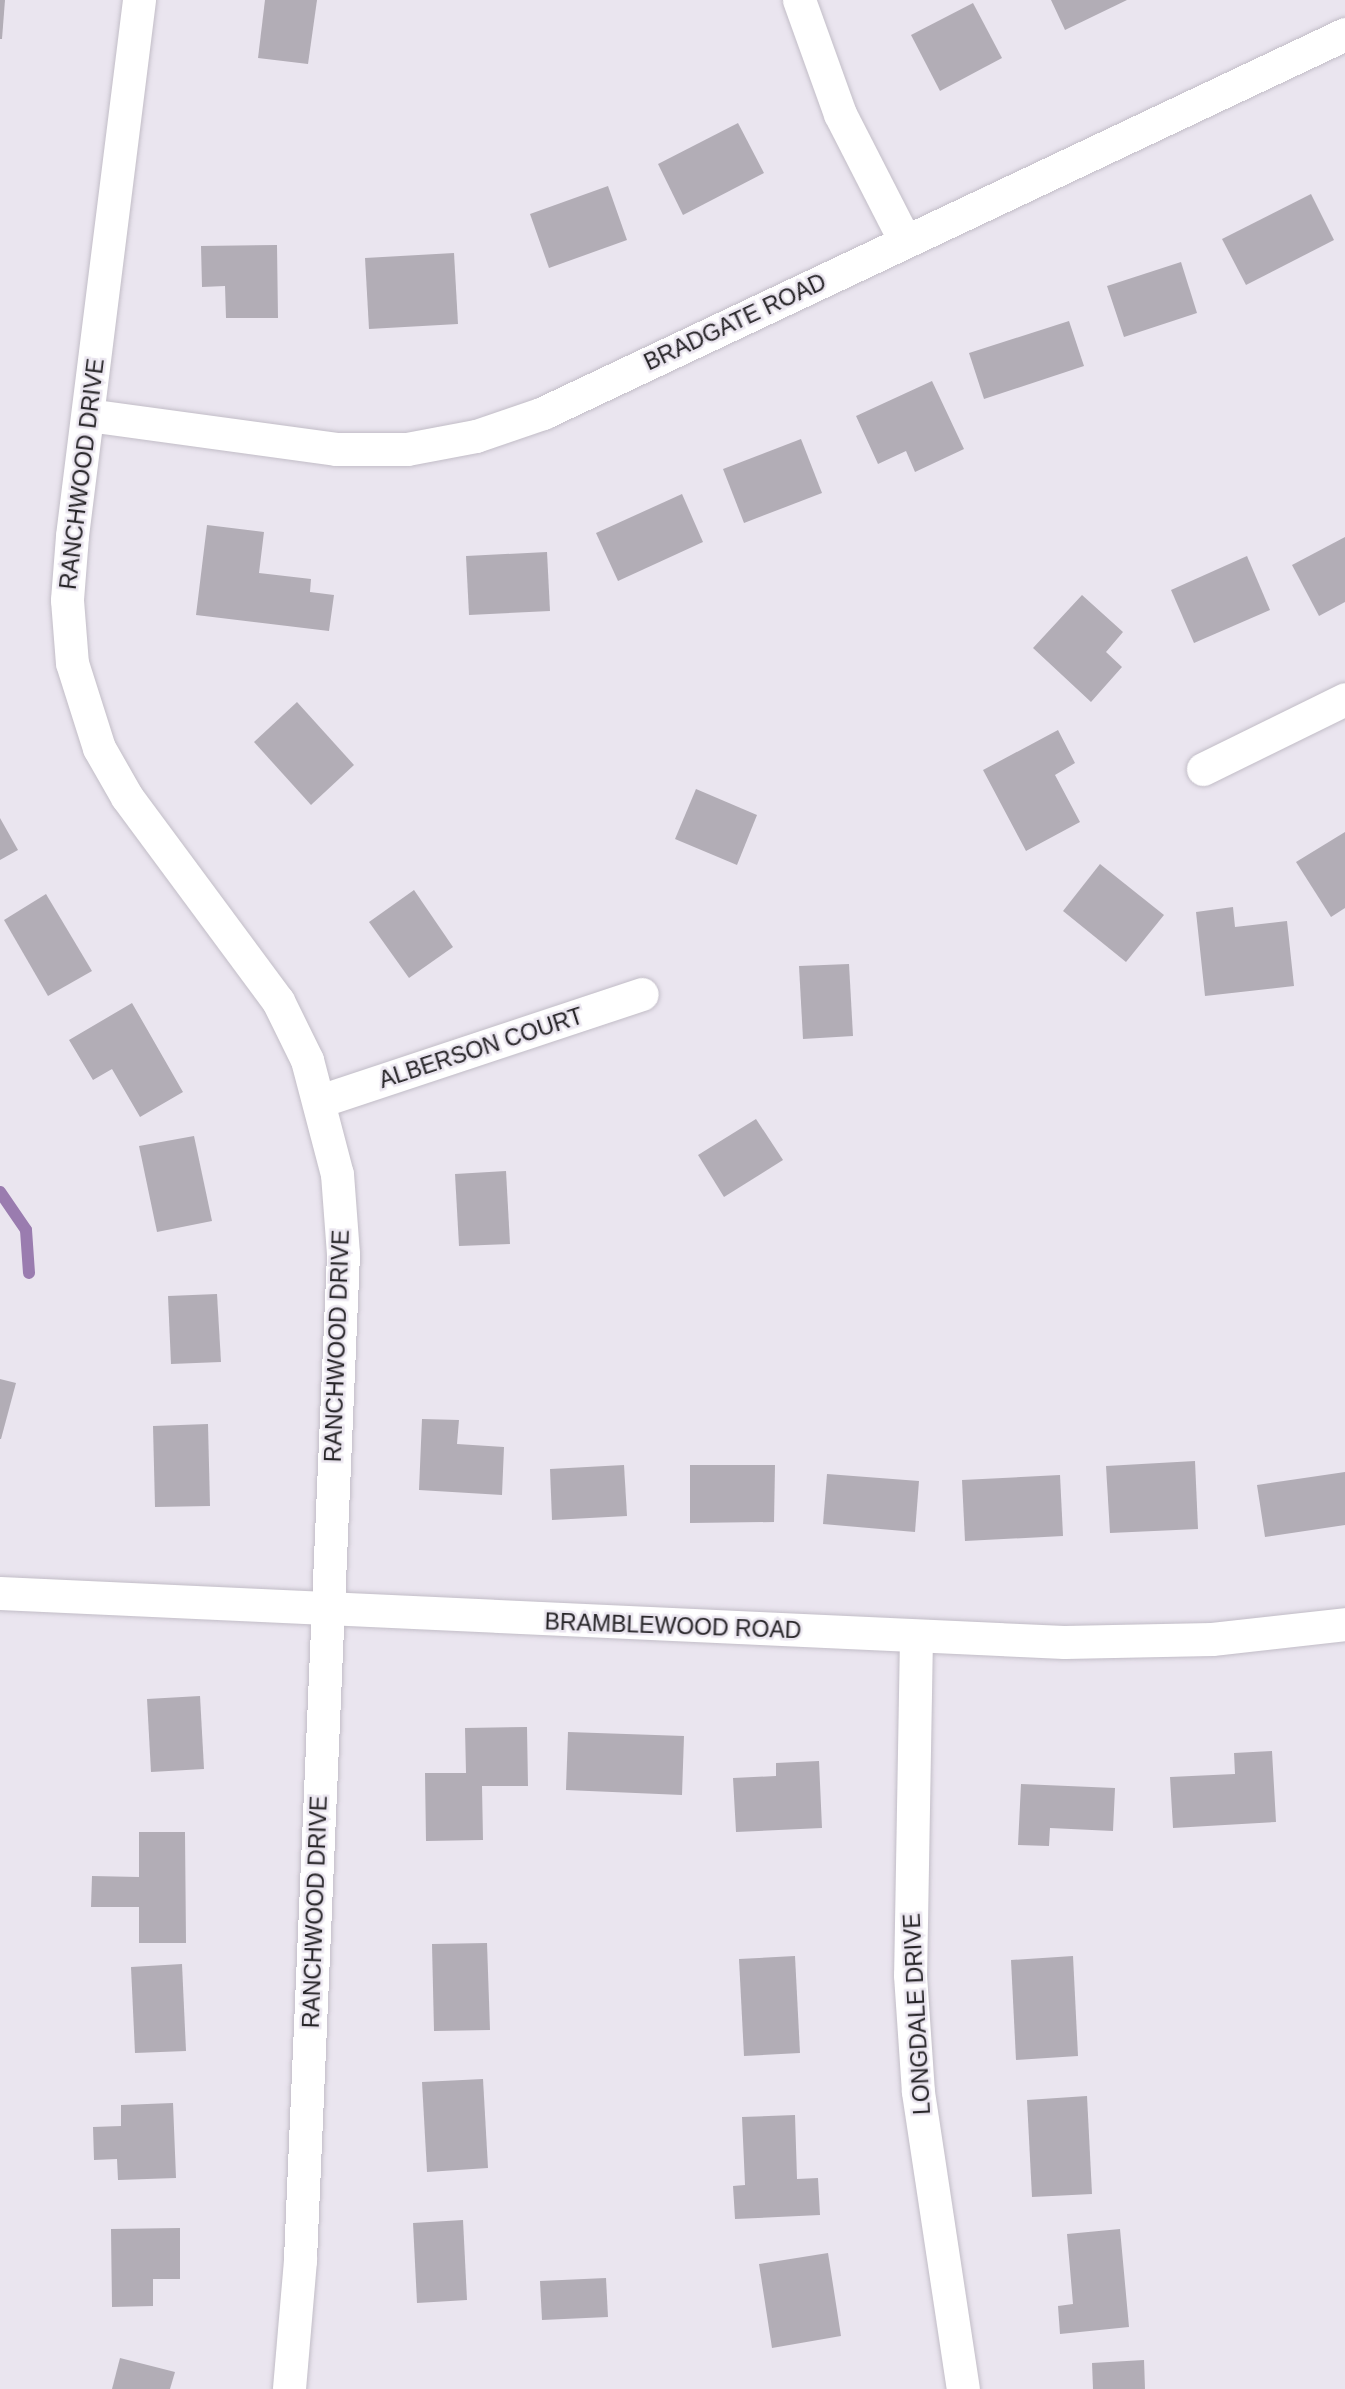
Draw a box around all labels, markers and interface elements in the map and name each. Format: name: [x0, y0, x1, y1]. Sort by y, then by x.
street label: BRADGATE ROAD: [640, 268, 830, 376]
street label: RANCHWOOD DRIVE: [54, 357, 110, 591]
street label: ALBERSON COURT: [375, 1002, 587, 1094]
street label: RANCHWOOD DRIVE: [319, 1229, 355, 1463]
street label: BRAMBLEWOOD ROAD: [544, 1608, 802, 1644]
street label: RANCHWOOD DRIVE: [297, 1795, 333, 2029]
street label: LONGDALE DRIVE: [898, 1912, 936, 2116]

